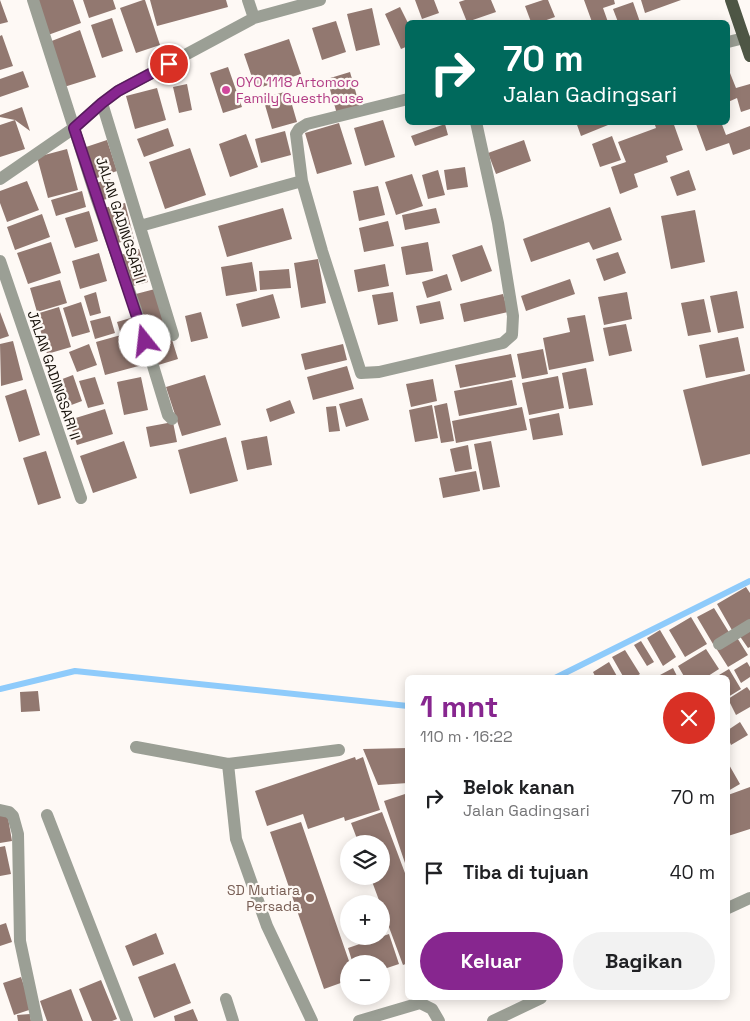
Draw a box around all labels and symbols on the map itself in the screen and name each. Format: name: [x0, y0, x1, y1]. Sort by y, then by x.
pin: [148, 43, 190, 85]
place label: OYO 1118 Artomoro Family Guesthouse: [236, 73, 364, 107]
marker: OYO 1118 Artomoro Family Guesthouse: [220, 84, 232, 96]
street label: JALAN GADINGSARI I: [92, 154, 150, 286]
street label: JALAN GADINGSARI II: [23, 308, 85, 442]
position arrow: [118, 314, 170, 366]
place label: SD Mutiara Persada: [227, 881, 300, 915]
marker: SD Mutiara Persada: [304, 892, 316, 904]

